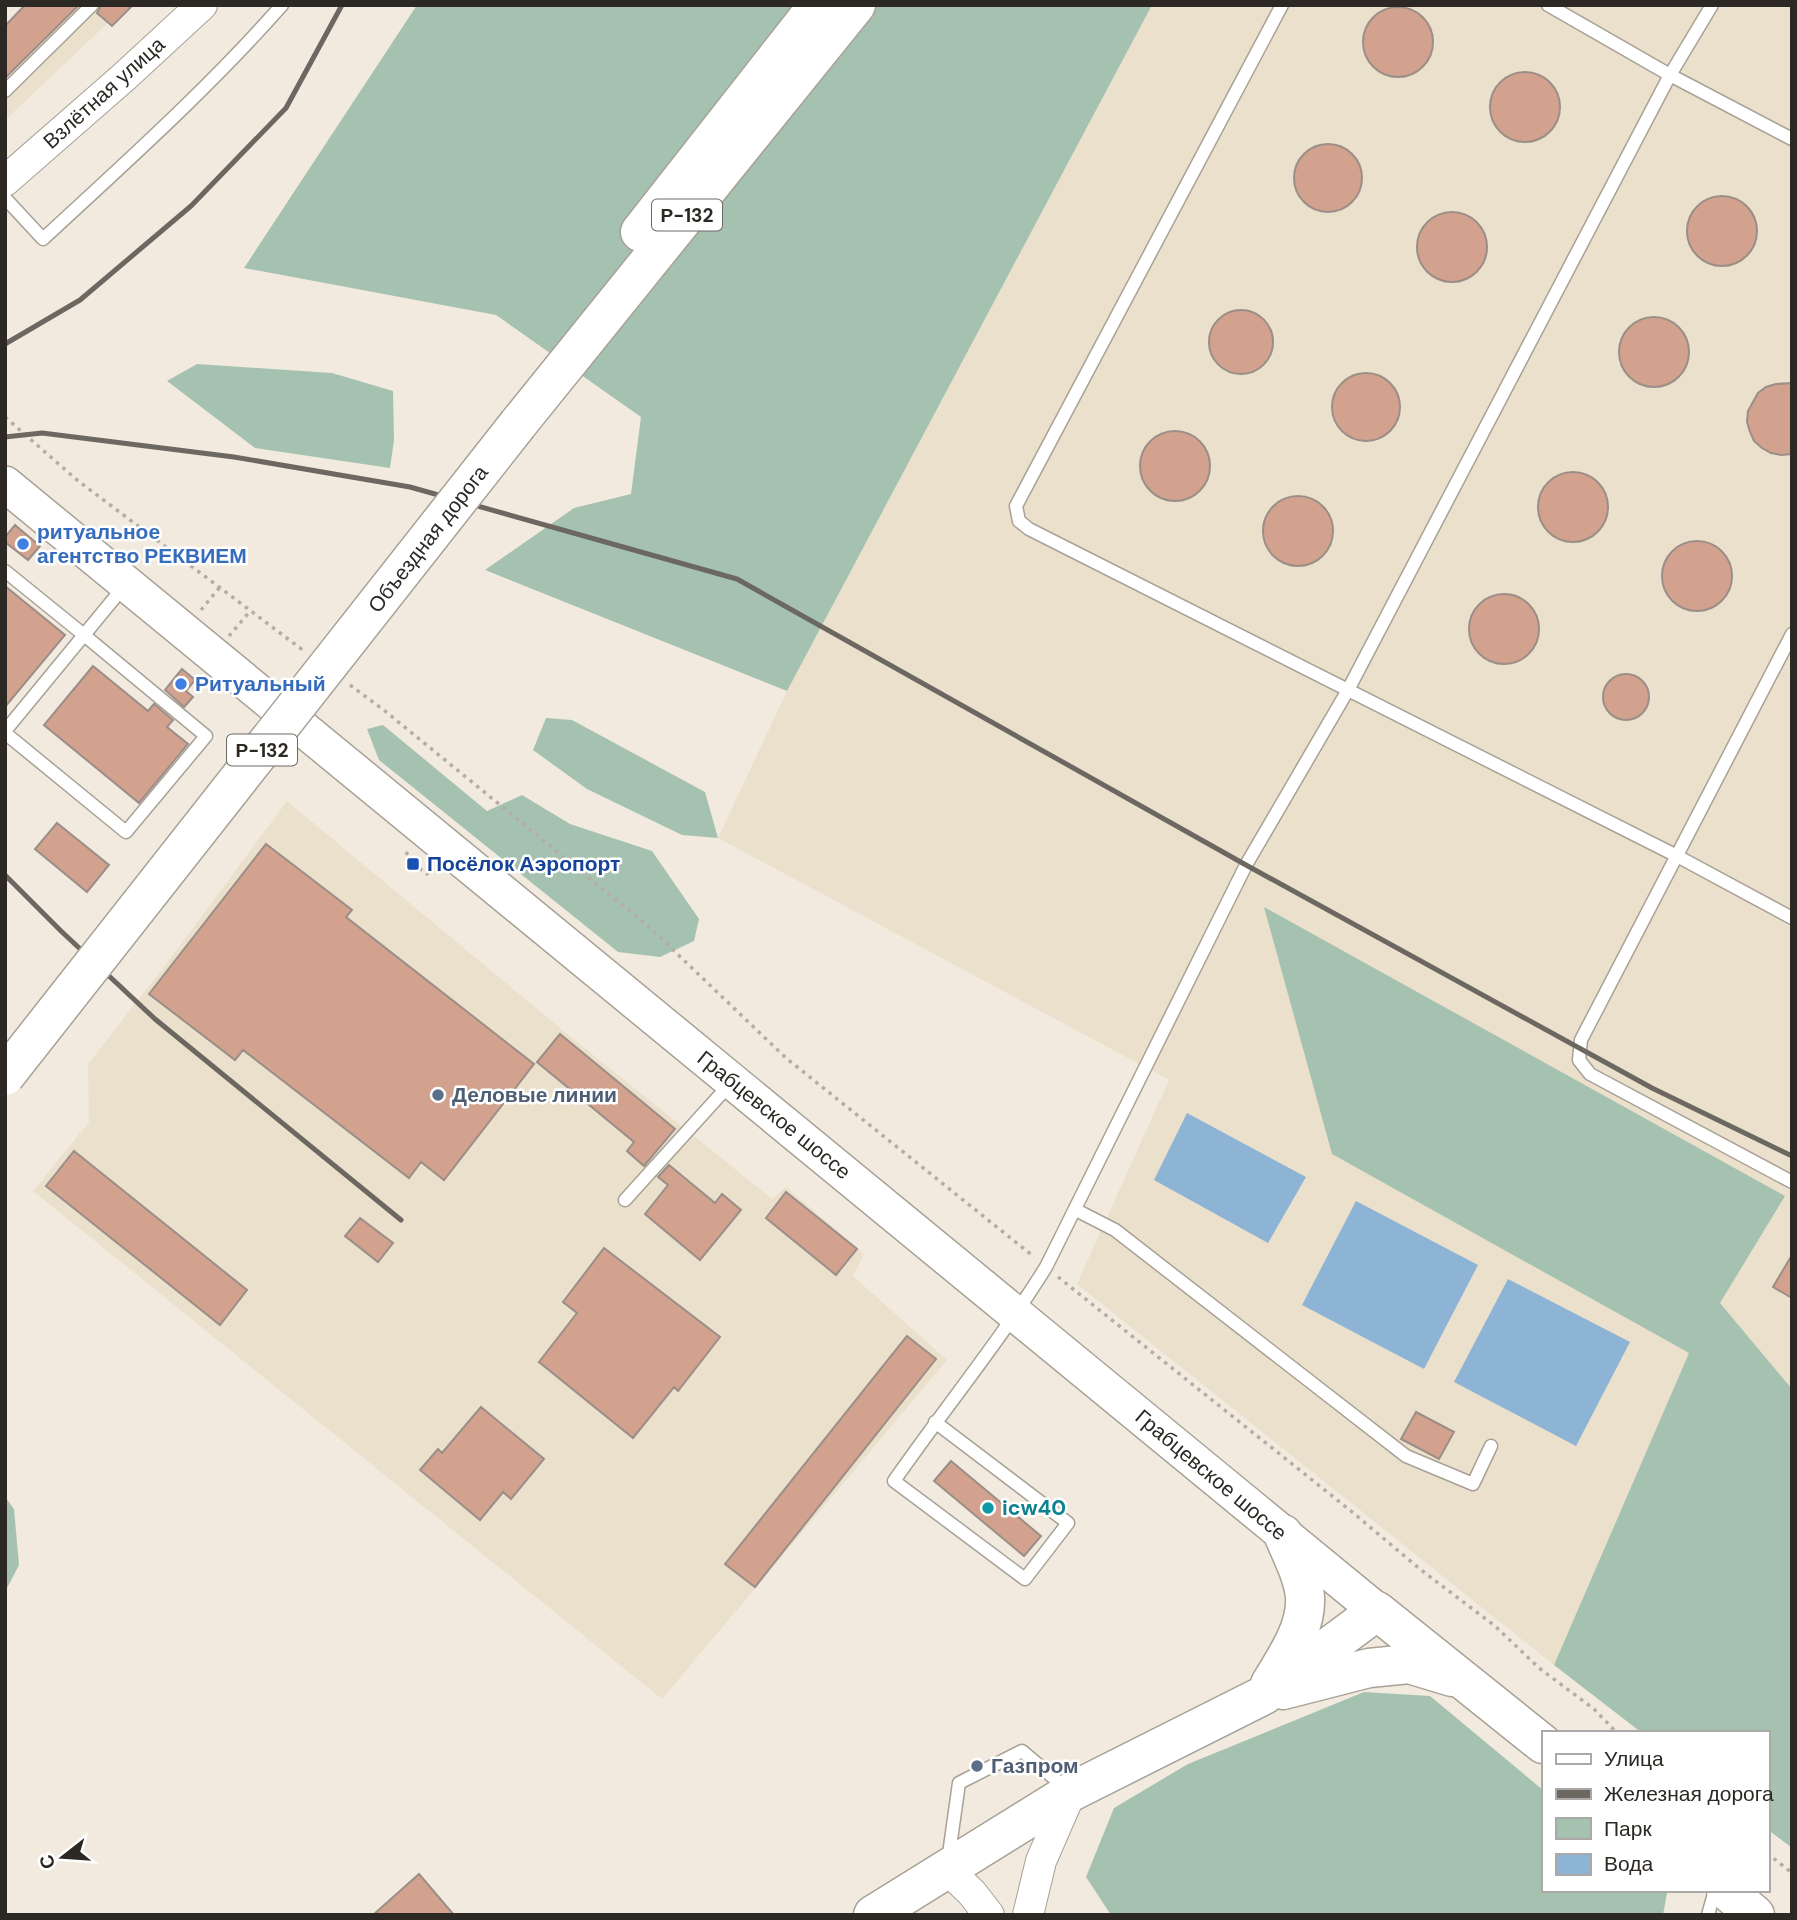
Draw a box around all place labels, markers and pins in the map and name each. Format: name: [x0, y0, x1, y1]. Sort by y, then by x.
place label: ритуальное агентство РЕКВИЕМ: [37, 518, 247, 570]
marker: ритуальное агентство РЕКВИЕМ: [15, 536, 31, 552]
place label: Ритуальный: [195, 670, 326, 698]
marker: Ритуальный: [173, 676, 189, 692]
place label: Посёлок Аэропорт: [427, 850, 620, 878]
marker: Посёлок Аэропорт: [405, 856, 421, 872]
place label: Деловые линии: [452, 1081, 617, 1109]
marker: Деловые линии: [430, 1087, 446, 1103]
place label: icw40: [1002, 1494, 1066, 1522]
marker: icw40: [980, 1500, 996, 1516]
place label: Газпром: [991, 1752, 1079, 1780]
marker: Газпром: [969, 1758, 985, 1774]

